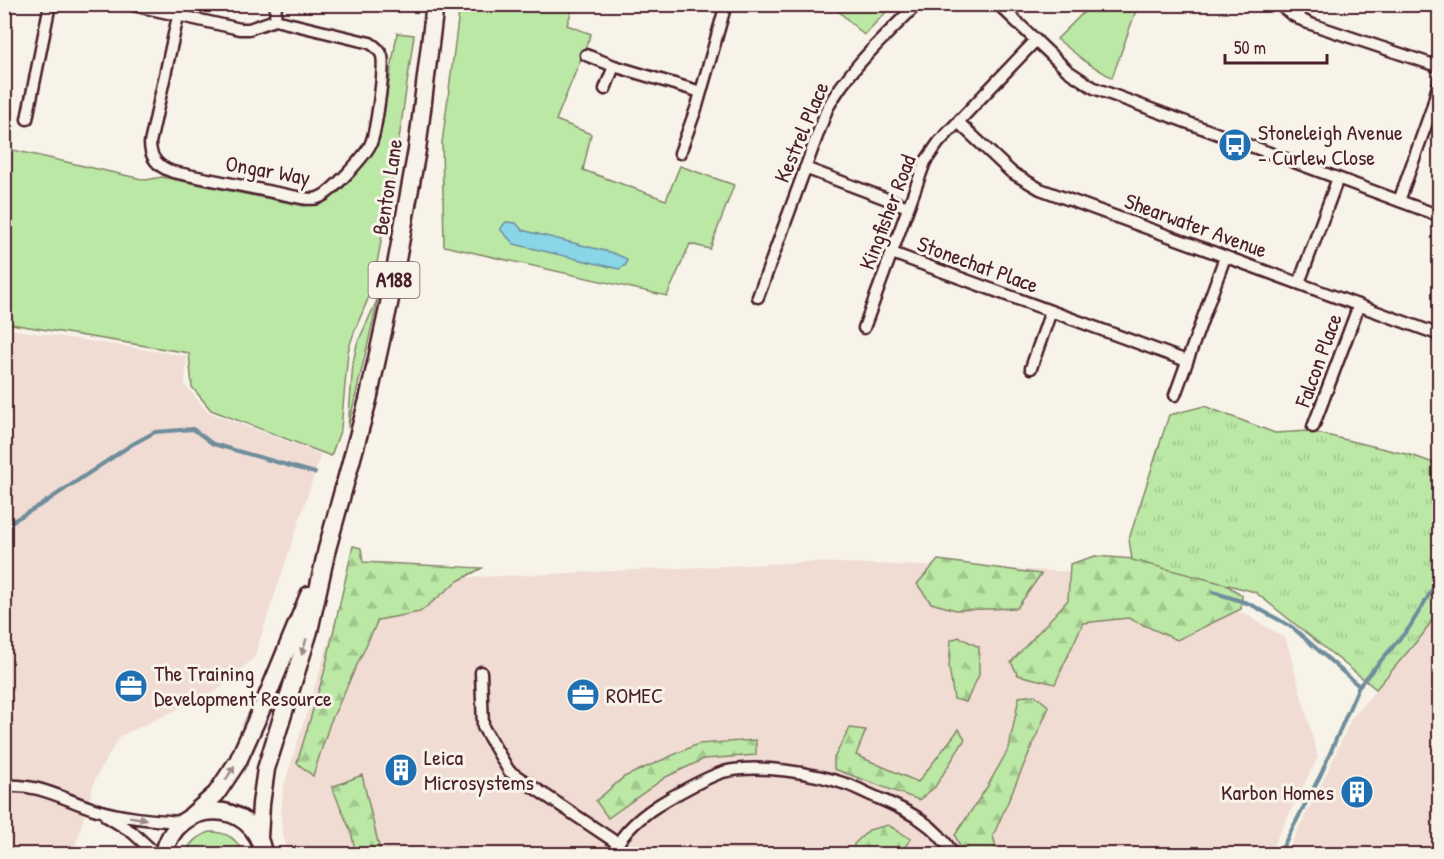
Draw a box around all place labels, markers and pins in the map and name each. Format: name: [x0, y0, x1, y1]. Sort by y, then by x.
place label: Stoneleigh Avenue - Curlew Close: [1258, 117, 1403, 172]
bus stop icon: Stoneleigh Avenue - Curlew Close: [1217, 127, 1253, 163]
place label: The Training Development Resource: [154, 658, 332, 713]
office icon: The Training Development Resource: [113, 668, 149, 704]
office icon: ROMEC: [565, 677, 601, 713]
place label: ROMEC: [606, 680, 663, 710]
place label: Leica Microsystems: [424, 742, 534, 797]
building icon: Leica Microsystems: [383, 752, 419, 788]
building icon: Karbon Homes: [1339, 774, 1375, 810]
place label: Karbon Homes: [1221, 777, 1334, 807]

